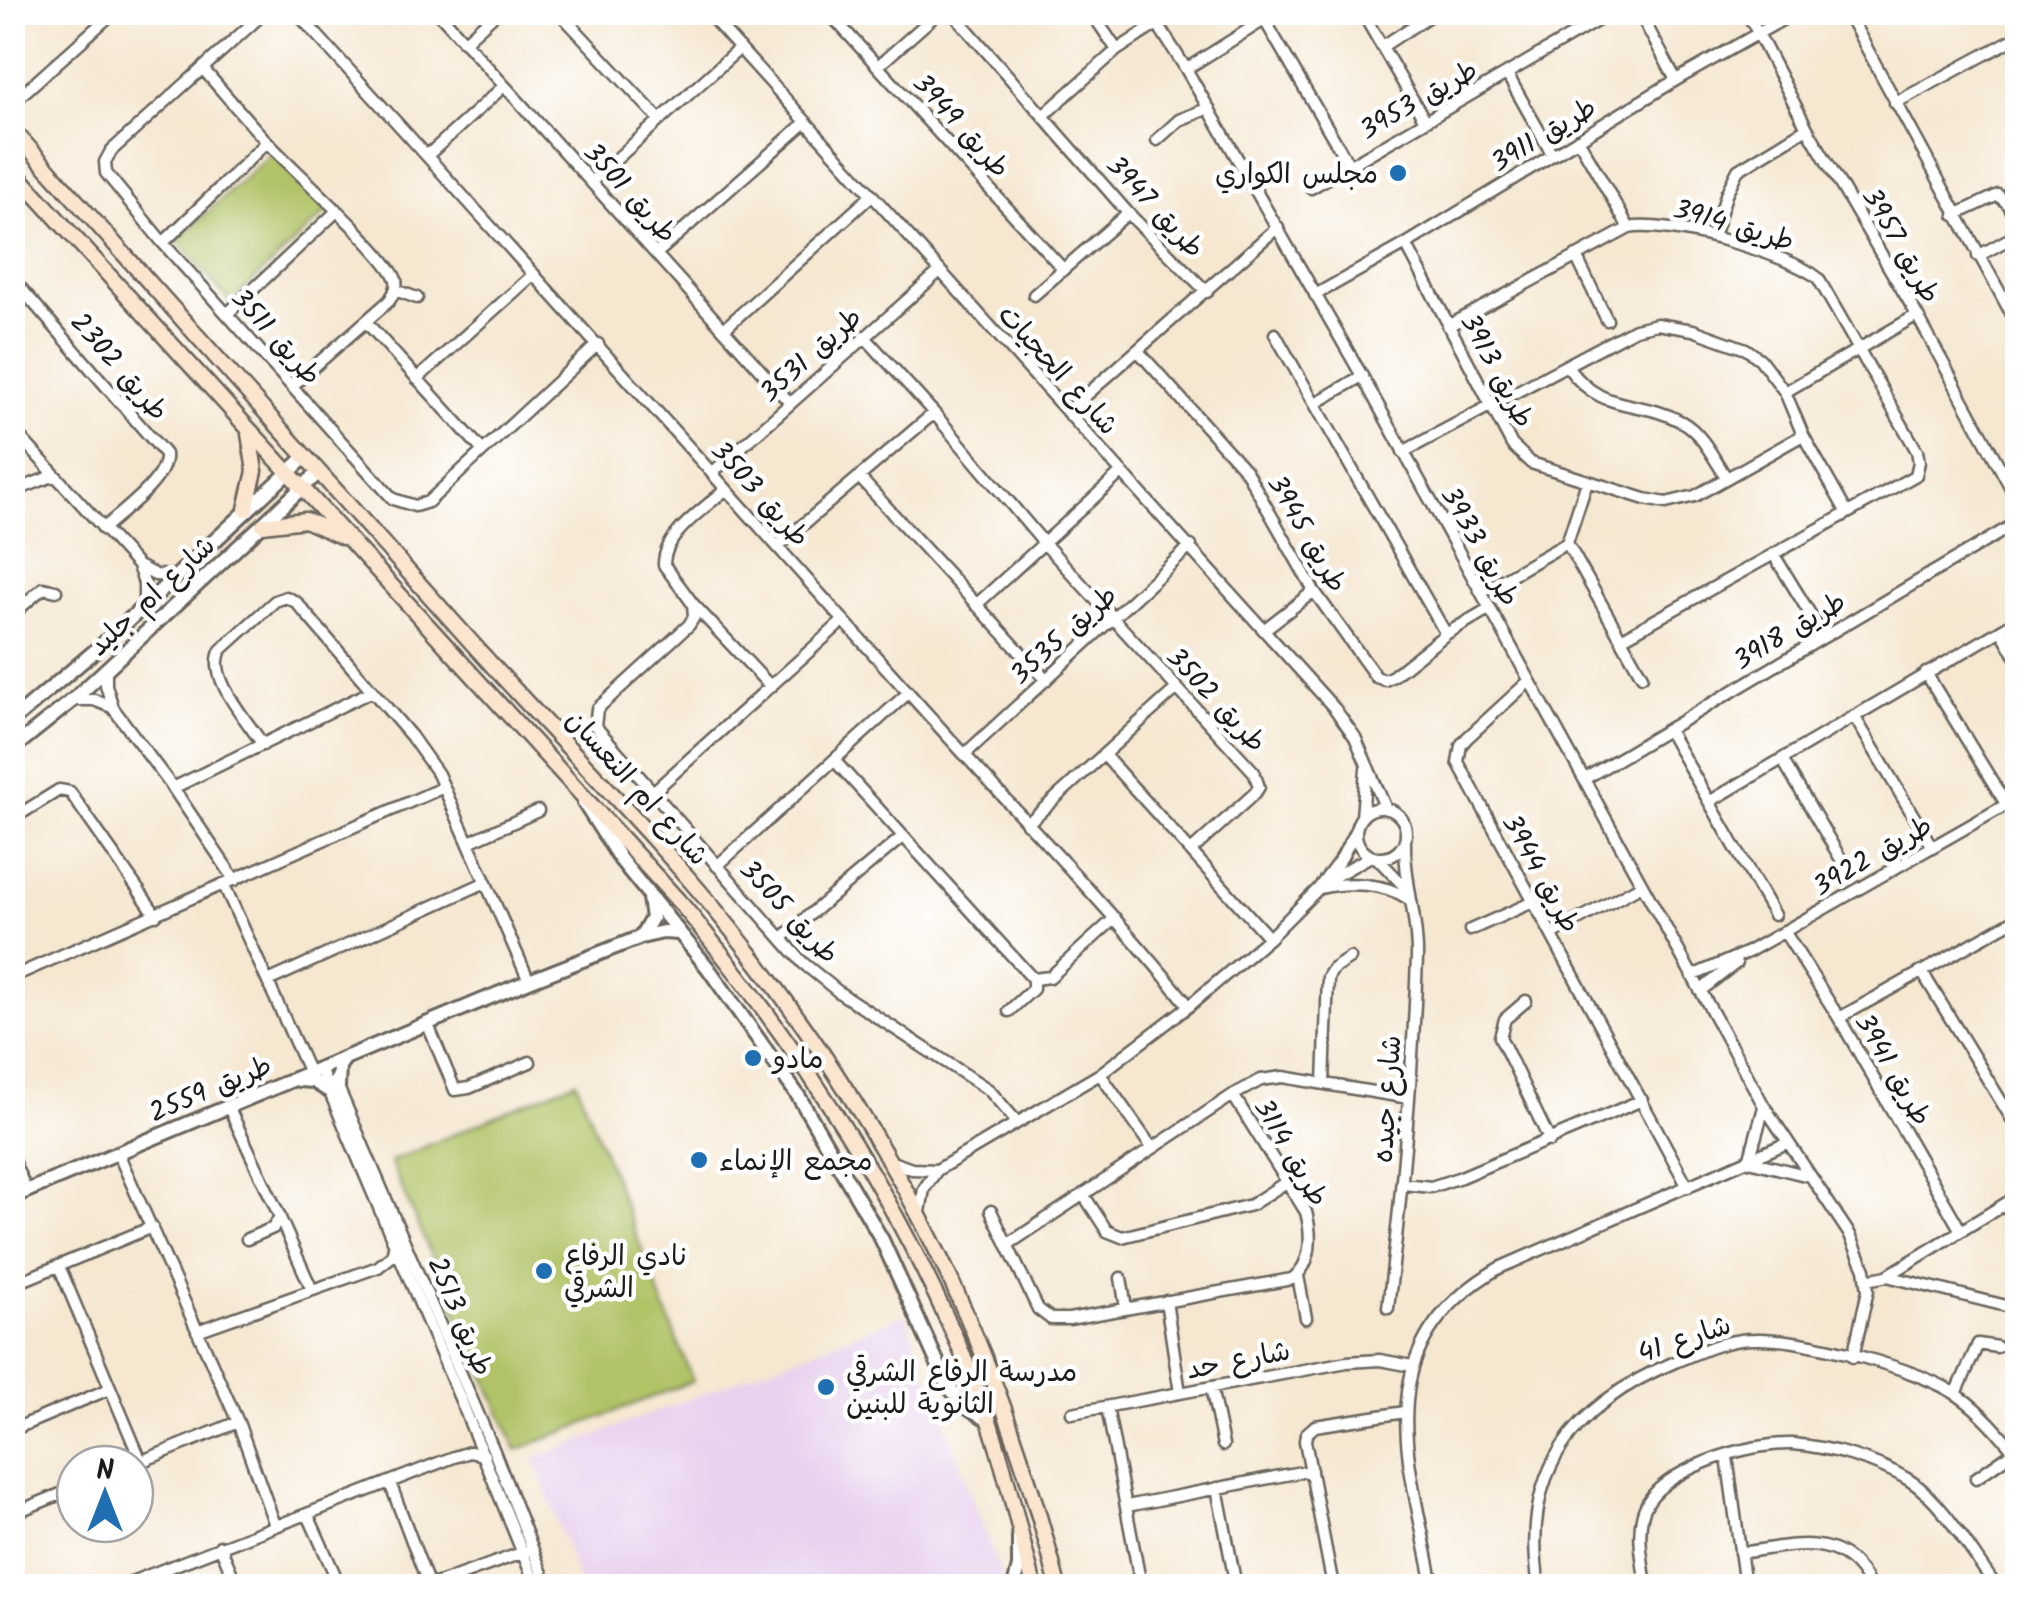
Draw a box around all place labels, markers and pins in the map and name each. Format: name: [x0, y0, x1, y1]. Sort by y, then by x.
place label: مجلس الكواري: [1215, 153, 1378, 198]
marker: مجلس الكواري: [1387, 162, 1409, 184]
place label: مادو: [771, 1038, 824, 1083]
marker: مادو: [742, 1047, 764, 1069]
place label: مجمع الإنماء: [719, 1140, 873, 1185]
marker: مجمع الإنماء: [688, 1149, 710, 1171]
place label: نادي الرفاع الشرقي: [564, 1235, 687, 1312]
marker: نادي الرفاع الشرقي: [533, 1260, 555, 1282]
place label: مدرسة الرفاع الشرقي الثانوية للبنين: [846, 1351, 1077, 1428]
marker: مدرسة الرفاع الشرقي الثانوية للبنين: [815, 1376, 837, 1398]

